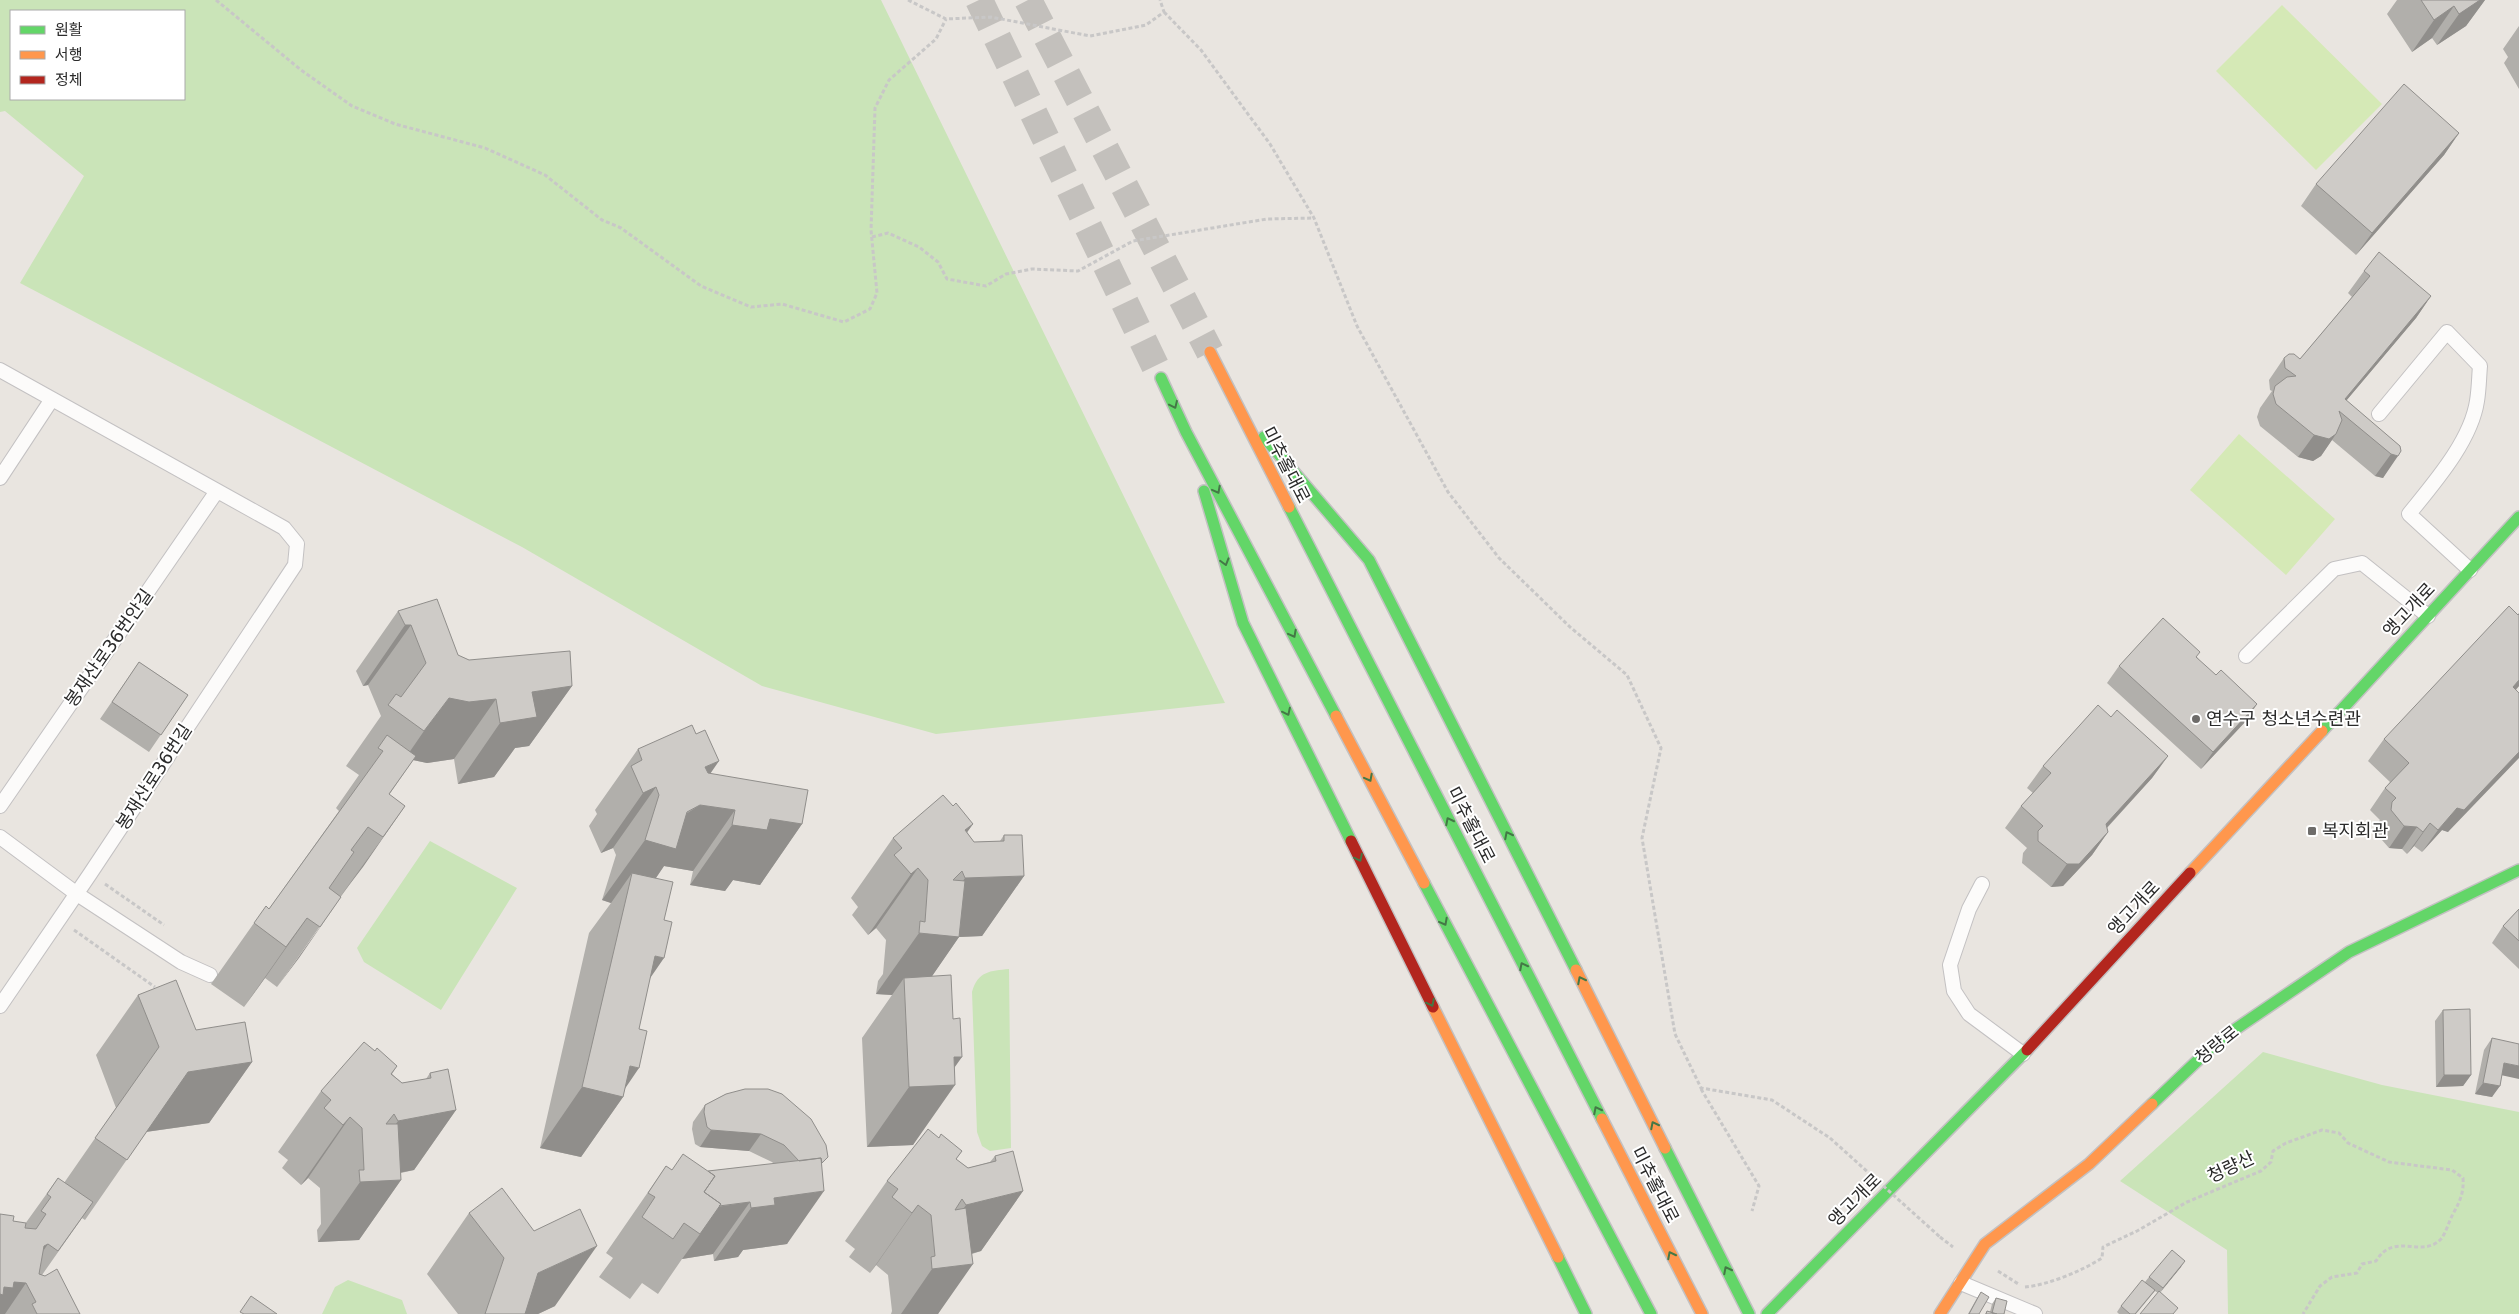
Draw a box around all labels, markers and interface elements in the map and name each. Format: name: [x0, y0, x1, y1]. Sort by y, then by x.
legend: [10, 10, 185, 100]
text: 원활: [55, 21, 83, 39]
text: 서행: [55, 46, 83, 64]
text: 정체: [55, 71, 83, 89]
one-way arrow: [1167, 400, 1178, 409]
street label: 미추홀대로: [1258, 423, 1315, 506]
one-way arrow: [1211, 485, 1221, 494]
one-way arrow: [1219, 558, 1229, 566]
street label: 앵고개로: [2378, 578, 2439, 641]
street label: 봉재산로36번안길: [60, 585, 157, 711]
one-way arrow: [1287, 629, 1297, 638]
one-way arrow: [1281, 707, 1291, 716]
place label: 연수구 청소년수련관: [2206, 708, 2361, 729]
marker: 연수구 청소년수련관: [2190, 713, 2202, 725]
street label: 봉재산로36번길: [111, 720, 196, 834]
one-way arrow: [1363, 773, 1373, 782]
street label: 미추홀대로: [1443, 783, 1500, 866]
one-way arrow: [1445, 817, 1455, 826]
place label: 복지회관: [2322, 820, 2389, 841]
marker: 복지회관: [2306, 825, 2318, 837]
one-way arrow: [1504, 831, 1514, 840]
one-way arrow: [1353, 852, 1363, 861]
street label: 앵고개로: [2103, 876, 2164, 939]
one-way arrow: [1438, 916, 1448, 925]
one-way arrow: [1519, 962, 1529, 971]
one-way arrow: [1577, 976, 1587, 985]
one-way arrow: [1425, 998, 1435, 1007]
street label: 청량로: [2191, 1021, 2243, 1068]
one-way arrow: [1593, 1107, 1603, 1116]
one-way arrow: [1650, 1122, 1660, 1131]
street label: 미추홀대로: [1627, 1143, 1684, 1226]
street label: 청량산: [2204, 1147, 2258, 1187]
street label: 앵고개로: [1824, 1169, 1885, 1230]
one-way arrow: [1667, 1251, 1677, 1260]
one-way arrow: [1723, 1267, 1733, 1276]

